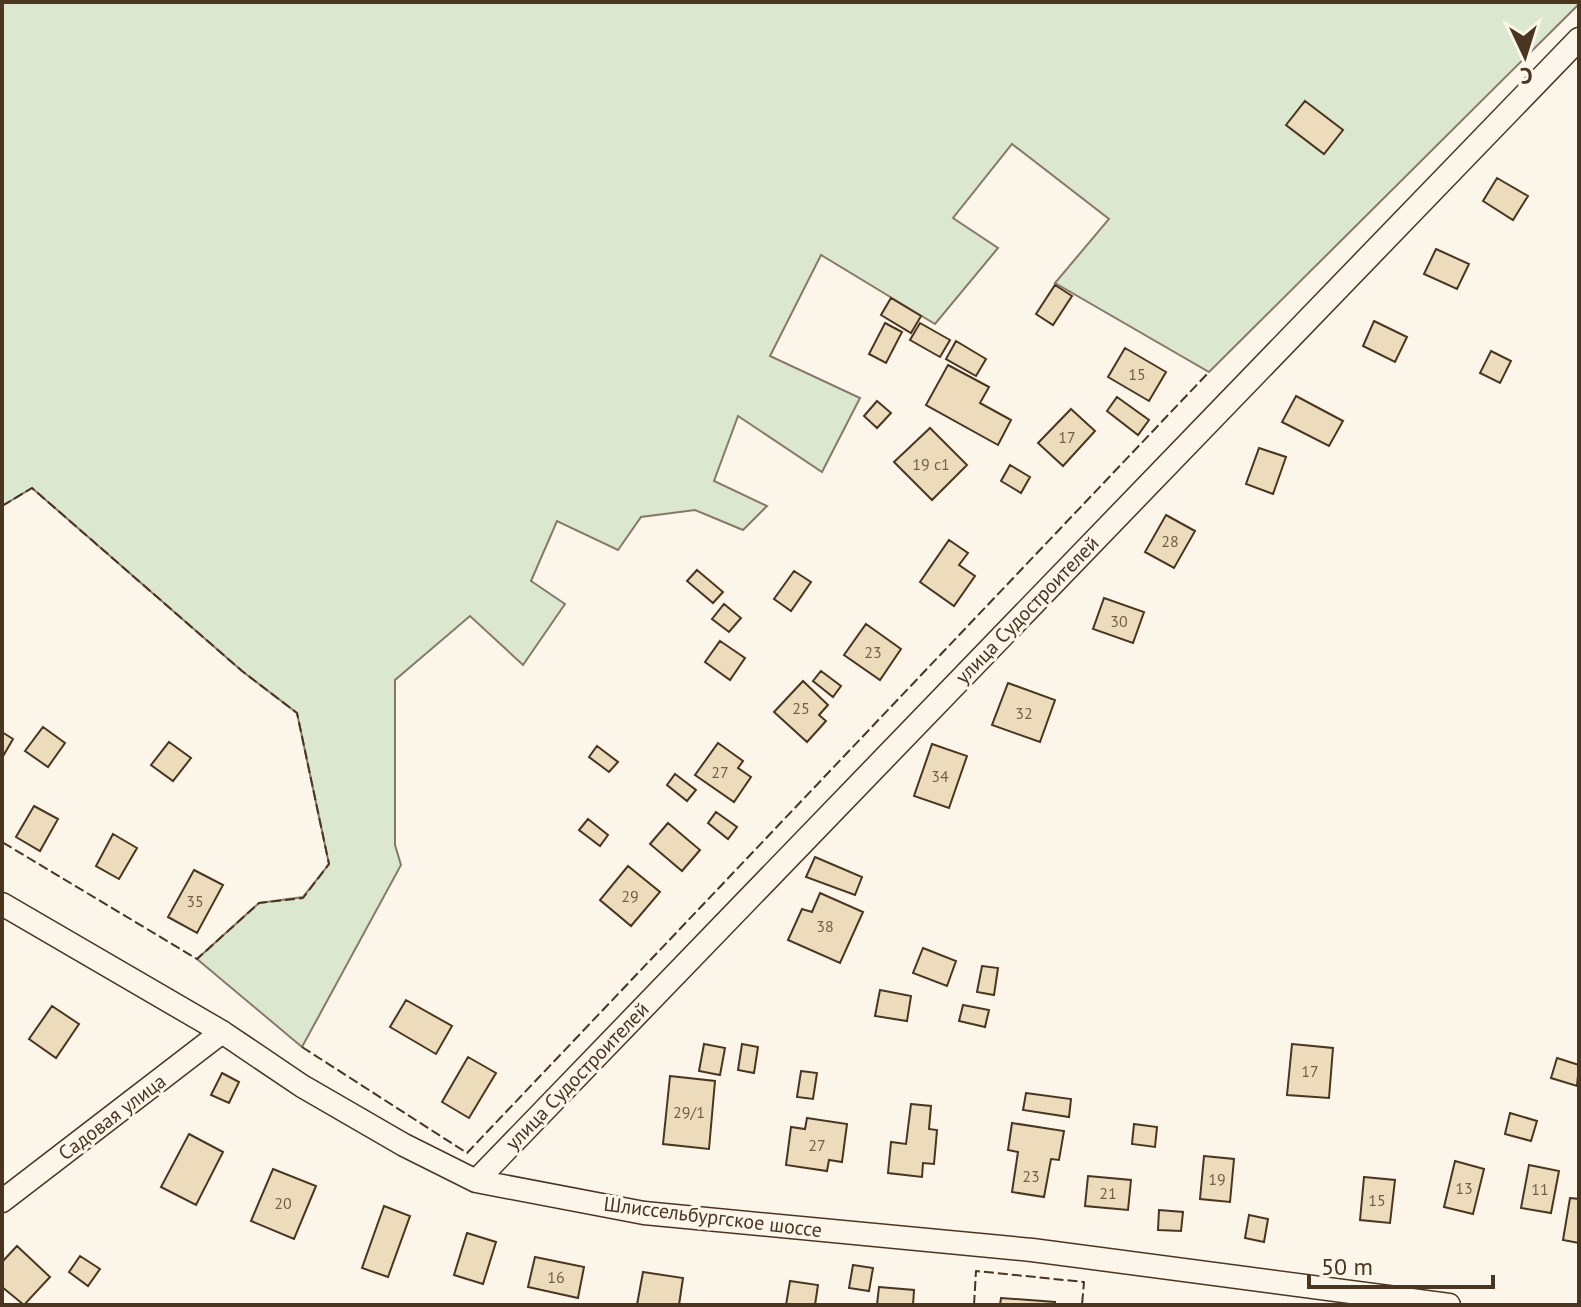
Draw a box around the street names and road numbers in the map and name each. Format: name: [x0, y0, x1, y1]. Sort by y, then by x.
street label: улица Судостроителей: [950, 531, 1104, 689]
street label: улица Судостроителей: [500, 997, 654, 1155]
street label: Садовая улица: [53, 1068, 171, 1166]
street label: Шлиссельбургское шоссе: [602, 1191, 824, 1243]

